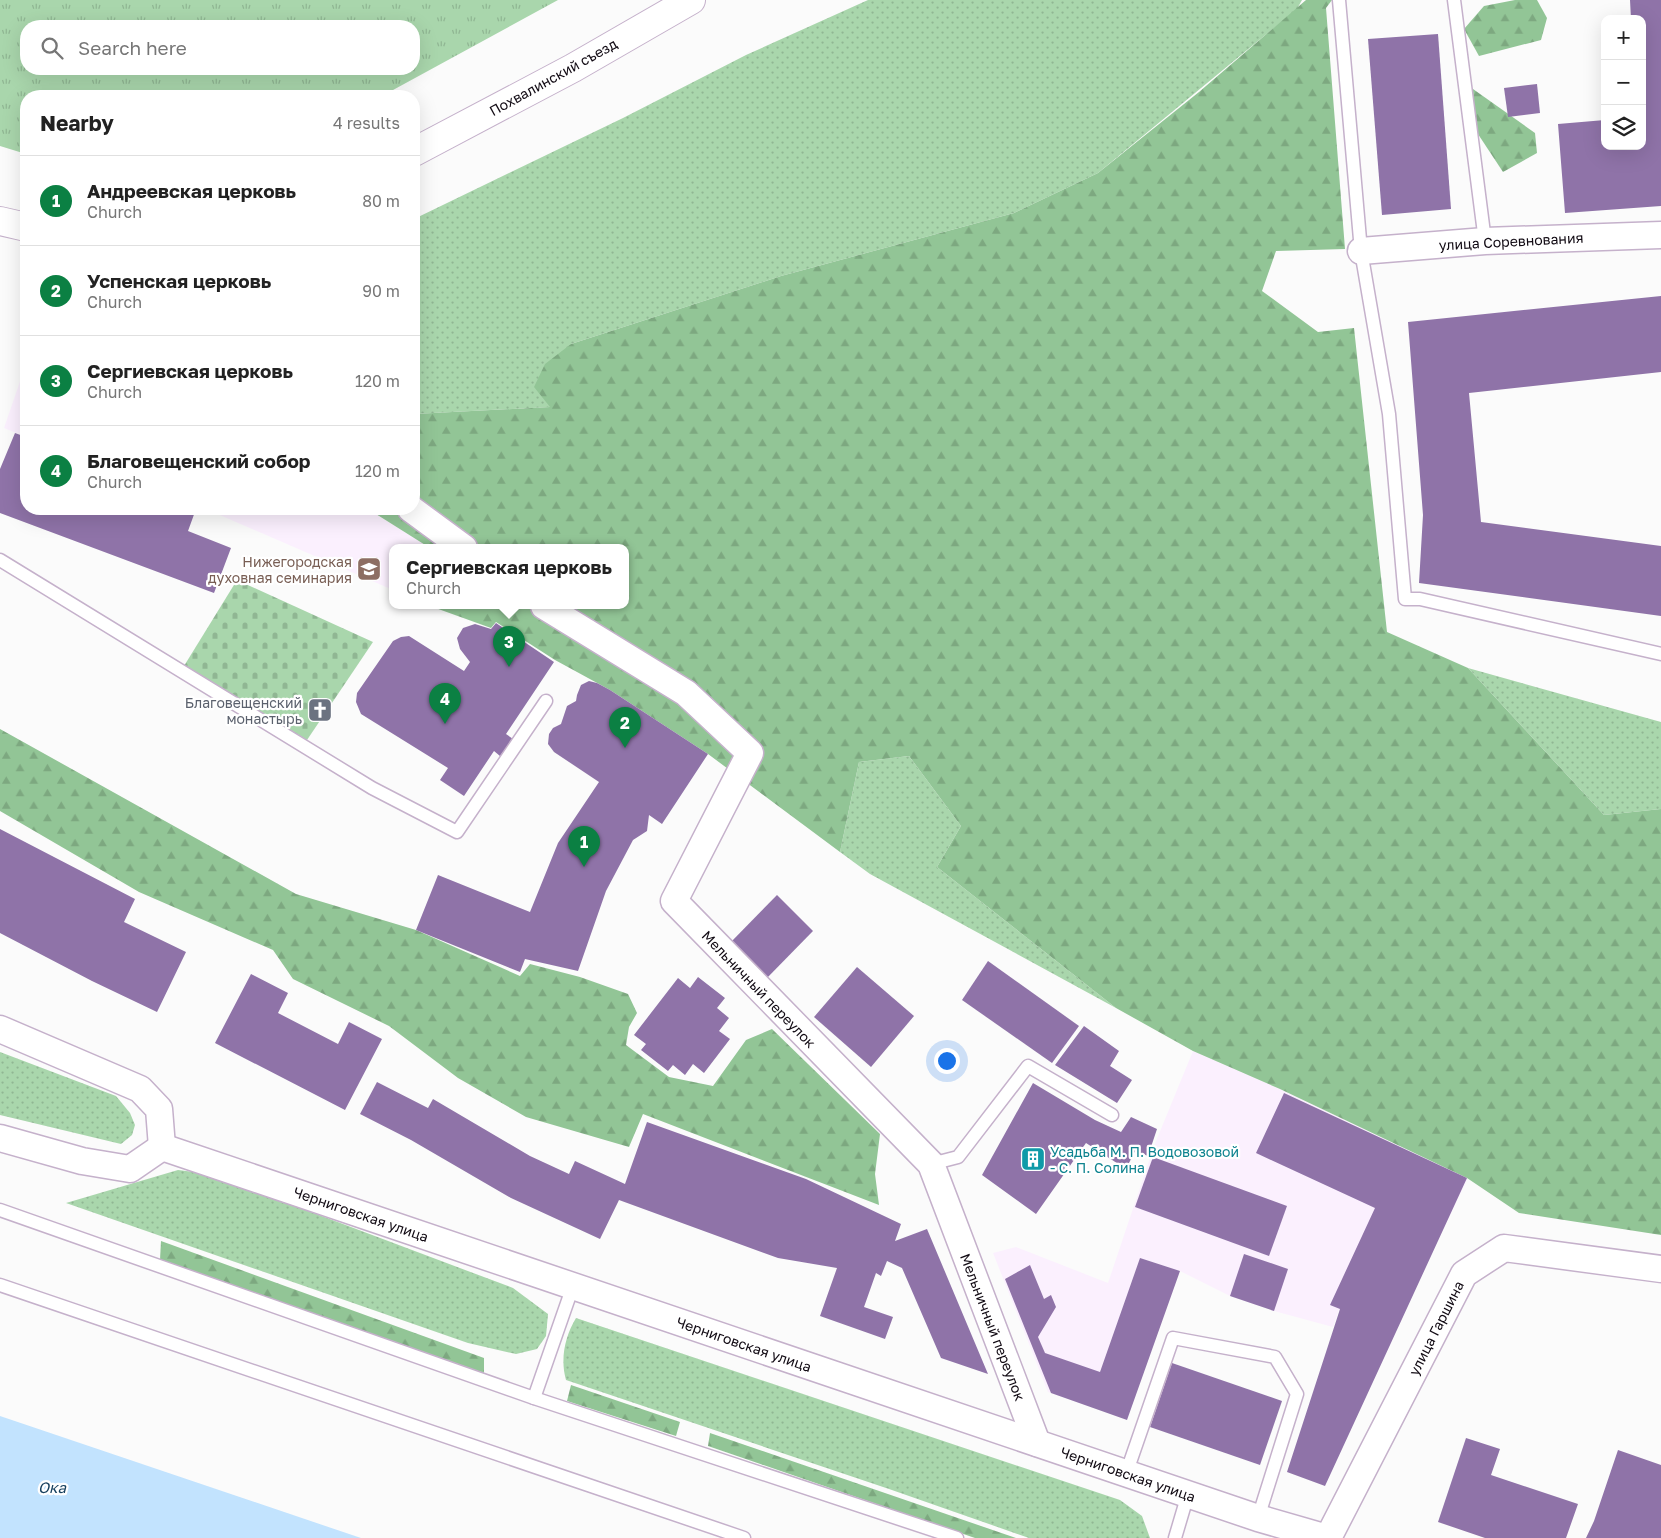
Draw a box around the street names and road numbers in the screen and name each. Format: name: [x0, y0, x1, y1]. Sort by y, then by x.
street label: Похвалинский съезд: [486, 35, 620, 119]
street label: улица Соревнования: [1438, 229, 1584, 253]
street label: Мельничный переулок: [699, 927, 819, 1051]
street label: Черниговская улица: [291, 1183, 431, 1245]
street label: Мельничный переулок: [957, 1251, 1029, 1403]
street label: улица Гаршина: [1405, 1278, 1467, 1378]
street label: Черниговская улица: [674, 1313, 814, 1375]
street label: Черниговская улица: [1058, 1443, 1198, 1505]

